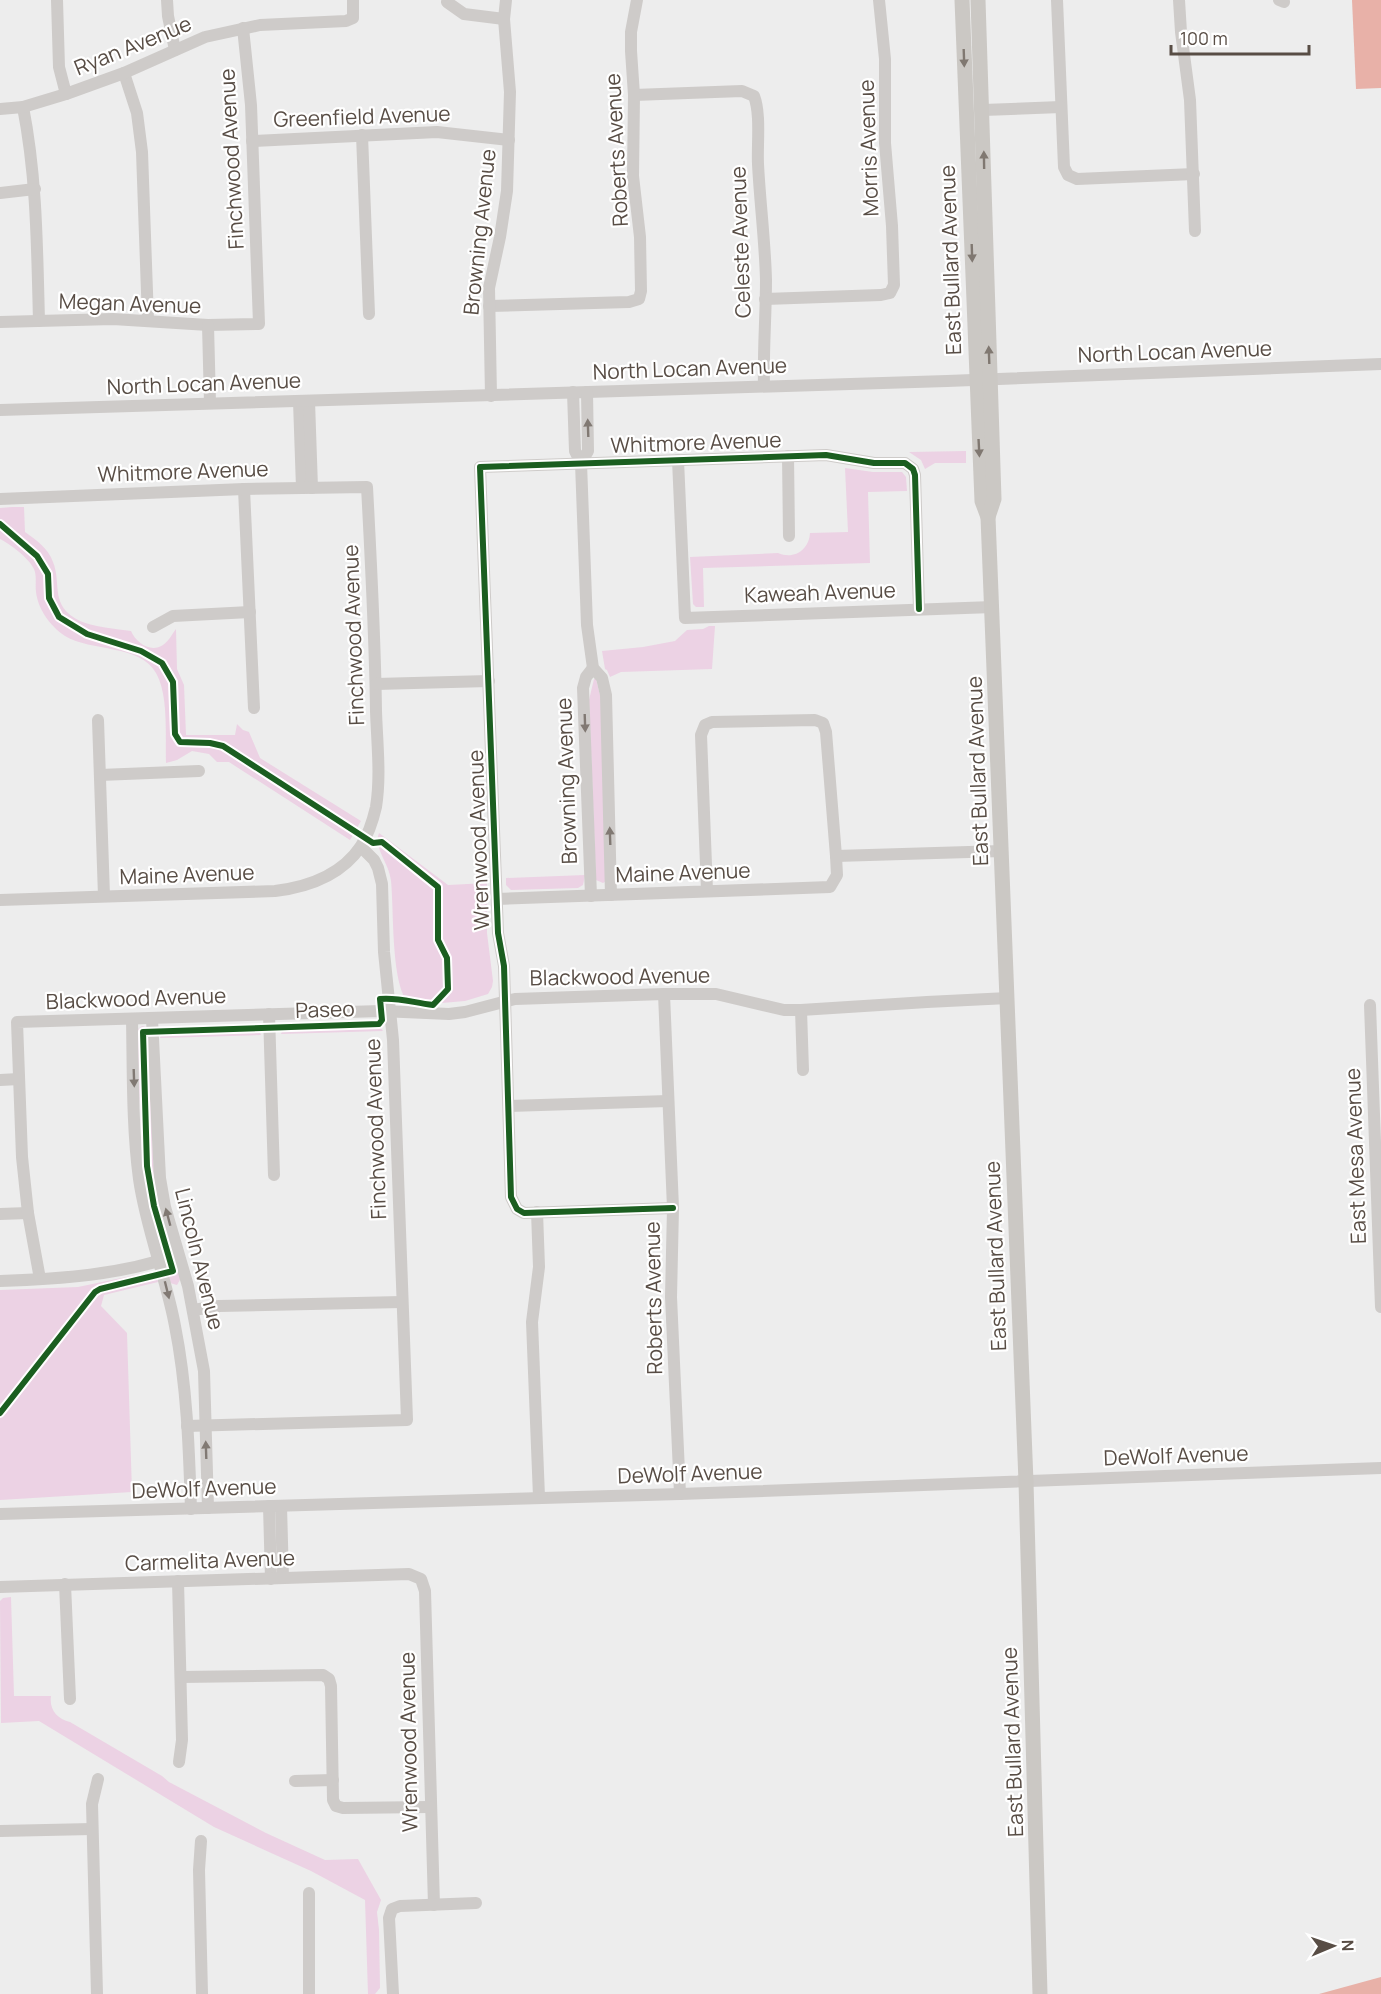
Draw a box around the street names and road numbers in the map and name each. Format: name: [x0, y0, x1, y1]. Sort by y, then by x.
street label: Ryan Avenue: [70, 9, 195, 81]
street label: Finchwood Avenue: [212, 68, 250, 250]
street label: Roberts Avenue: [598, 73, 634, 227]
street label: Morris Avenue: [852, 79, 884, 217]
street label: Greenfield Avenue: [273, 99, 451, 133]
street label: Browning Avenue: [456, 148, 502, 316]
street label: East Bullard Avenue: [933, 165, 967, 355]
street label: Celeste Avenue: [723, 166, 757, 318]
street label: Megan Avenue: [58, 287, 202, 319]
street label: North Locan Avenue: [1077, 334, 1273, 368]
street label: North Locan Avenue: [592, 351, 788, 385]
street label: North Locan Avenue: [106, 366, 302, 400]
street label: Whitmore Avenue: [610, 425, 782, 459]
street label: Whitmore Avenue: [97, 454, 269, 488]
street label: Finchwood Avenue: [336, 544, 370, 726]
street label: Kaweah Avenue: [744, 575, 896, 609]
street label: East Bullard Avenue: [960, 676, 994, 866]
street label: Browning Avenue: [549, 697, 583, 865]
street label: Wrenwood Avenue: [461, 749, 495, 931]
street label: Maine Avenue: [615, 856, 751, 888]
street label: Maine Avenue: [119, 858, 255, 890]
street label: Blackwood Avenue: [529, 960, 710, 992]
street label: Blackwood Avenue: [45, 981, 227, 1015]
street label: Paseo: [295, 994, 355, 1024]
street label: Finchwood Avenue: [358, 1038, 392, 1220]
street label: East Mesa Avenue: [1338, 1068, 1372, 1244]
street label: East Bullard Avenue: [978, 1161, 1012, 1351]
street label: Lincoln Avenue: [169, 1185, 231, 1333]
street label: Roberts Avenue: [638, 1221, 668, 1375]
street label: DeWolf Avenue: [1103, 1438, 1249, 1472]
street label: DeWolf Avenue: [617, 1456, 763, 1490]
street label: DeWolf Avenue: [131, 1471, 277, 1505]
street label: Carmelita Avenue: [124, 1543, 296, 1577]
street label: East Bullard Avenue: [995, 1647, 1029, 1837]
street label: Wrenwood Avenue: [392, 1652, 424, 1833]

